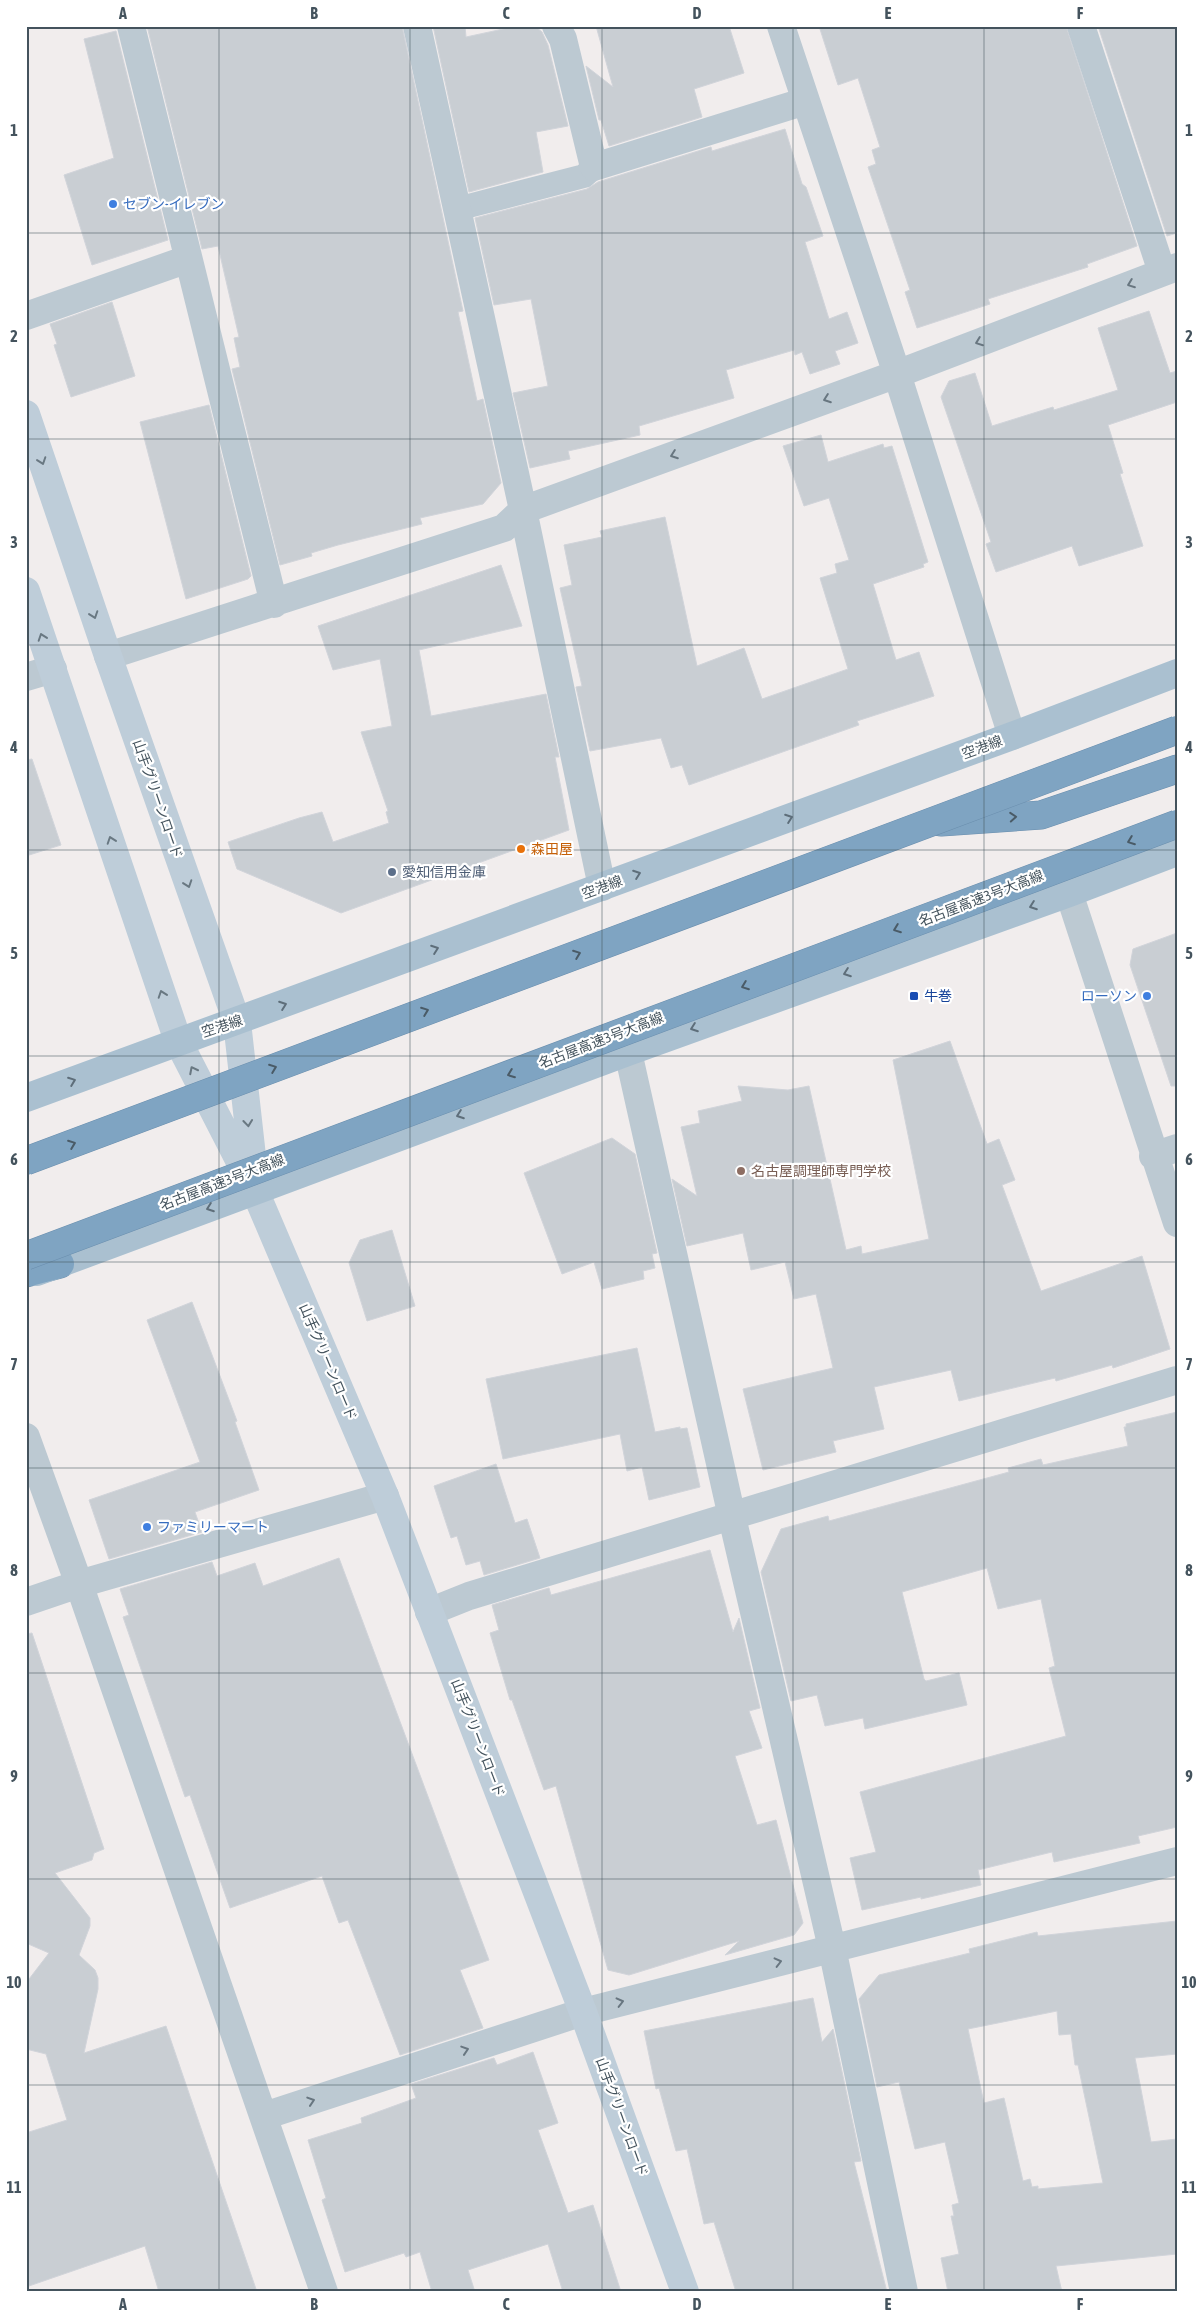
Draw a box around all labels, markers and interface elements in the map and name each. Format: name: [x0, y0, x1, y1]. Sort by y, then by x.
text: A: [118, 4, 127, 22]
text: B: [310, 4, 318, 22]
text: C: [502, 4, 510, 22]
text: D: [693, 4, 702, 22]
text: E: [885, 4, 892, 22]
text: F: [1077, 4, 1084, 22]
text: 1: [10, 121, 18, 139]
text: 1: [1185, 121, 1193, 139]
place label: セブン-イレブン: [123, 196, 225, 212]
marker: セブン-イレブン: [107, 198, 119, 210]
one-way arrow: [1127, 278, 1136, 288]
text: 2: [10, 327, 18, 345]
text: 2: [1185, 327, 1193, 345]
one-way arrow: [976, 336, 984, 346]
one-way arrow: [823, 393, 832, 403]
one-way arrow: [671, 449, 679, 459]
one-way arrow: [36, 456, 46, 464]
text: 3: [10, 533, 18, 551]
text: 3: [1185, 533, 1193, 551]
one-way arrow: [88, 610, 98, 618]
one-way arrow: [38, 633, 48, 641]
street label: 空港線: [960, 732, 1004, 762]
street label: 山手グリーンロード: [130, 737, 186, 861]
text: 4: [9, 738, 18, 756]
text: 4: [1184, 738, 1193, 756]
one-way arrow: [1009, 812, 1017, 823]
one-way arrow: [785, 814, 793, 824]
one-way arrow: [1127, 835, 1136, 845]
one-way arrow: [106, 837, 116, 845]
place label: 森田屋: [531, 841, 573, 857]
marker: 森田屋: [515, 843, 527, 855]
place label: 愛知信用金庫: [402, 864, 486, 880]
marker: 愛知信用金庫: [386, 866, 398, 878]
street label: 名古屋高速3号大高線: [916, 867, 1046, 929]
one-way arrow: [632, 870, 641, 880]
street label: 空港線: [580, 872, 624, 902]
one-way arrow: [182, 879, 192, 887]
one-way arrow: [1029, 900, 1038, 910]
one-way arrow: [893, 923, 902, 933]
text: 5: [10, 944, 18, 962]
text: 5: [1185, 944, 1193, 962]
one-way arrow: [430, 945, 439, 955]
one-way arrow: [573, 950, 581, 960]
one-way arrow: [843, 967, 852, 977]
one-way arrow: [741, 980, 750, 990]
place label: 牛巻: [924, 988, 952, 1004]
place label: ローソン: [1081, 988, 1137, 1004]
marker: 牛巻: [908, 990, 920, 1002]
marker: ローソン: [1141, 990, 1153, 1002]
one-way arrow: [158, 991, 168, 999]
one-way arrow: [278, 1001, 287, 1011]
one-way arrow: [420, 1007, 429, 1017]
street label: 名古屋高速3号大高線: [536, 1009, 666, 1071]
street label: 空港線: [200, 1012, 244, 1040]
one-way arrow: [690, 1022, 699, 1032]
one-way arrow: [268, 1064, 277, 1074]
one-way arrow: [189, 1066, 199, 1075]
one-way arrow: [507, 1068, 516, 1078]
one-way arrow: [67, 1077, 76, 1087]
one-way arrow: [456, 1109, 464, 1119]
one-way arrow: [242, 1119, 253, 1127]
one-way arrow: [67, 1140, 76, 1150]
text: 6: [10, 1150, 18, 1168]
text: 6: [1185, 1150, 1193, 1168]
street label: 名古屋高速3号大高線: [157, 1151, 287, 1213]
place label: 名古屋調理師専門学校: [751, 1163, 891, 1179]
marker: 名古屋調理師専門学校: [735, 1165, 747, 1177]
one-way arrow: [206, 1202, 214, 1212]
street label: 山手グリーンロード: [296, 1301, 360, 1423]
text: 7: [10, 1355, 18, 1373]
text: 7: [1185, 1355, 1193, 1373]
place label: ファミリーマート: [157, 1519, 269, 1535]
marker: ファミリーマート: [141, 1521, 153, 1533]
text: 8: [10, 1561, 18, 1579]
text: 8: [1185, 1561, 1193, 1579]
street label: 山手グリーンロード: [448, 1677, 508, 1799]
text: 9: [10, 1767, 18, 1785]
text: 9: [1185, 1767, 1193, 1785]
one-way arrow: [773, 1957, 782, 1968]
text: 10: [6, 1973, 22, 1991]
text: 10: [1181, 1973, 1197, 1991]
one-way arrow: [616, 1998, 624, 2008]
one-way arrow: [460, 2046, 469, 2056]
street label: 山手グリーンロード: [593, 2055, 651, 2179]
one-way arrow: [306, 2096, 314, 2106]
text: 11: [6, 2178, 22, 2196]
text: 11: [1181, 2178, 1197, 2196]
text: A: [118, 2295, 127, 2313]
text: B: [310, 2295, 318, 2313]
text: C: [502, 2295, 510, 2313]
text: D: [693, 2295, 702, 2313]
text: E: [885, 2295, 892, 2313]
text: F: [1077, 2295, 1084, 2313]

